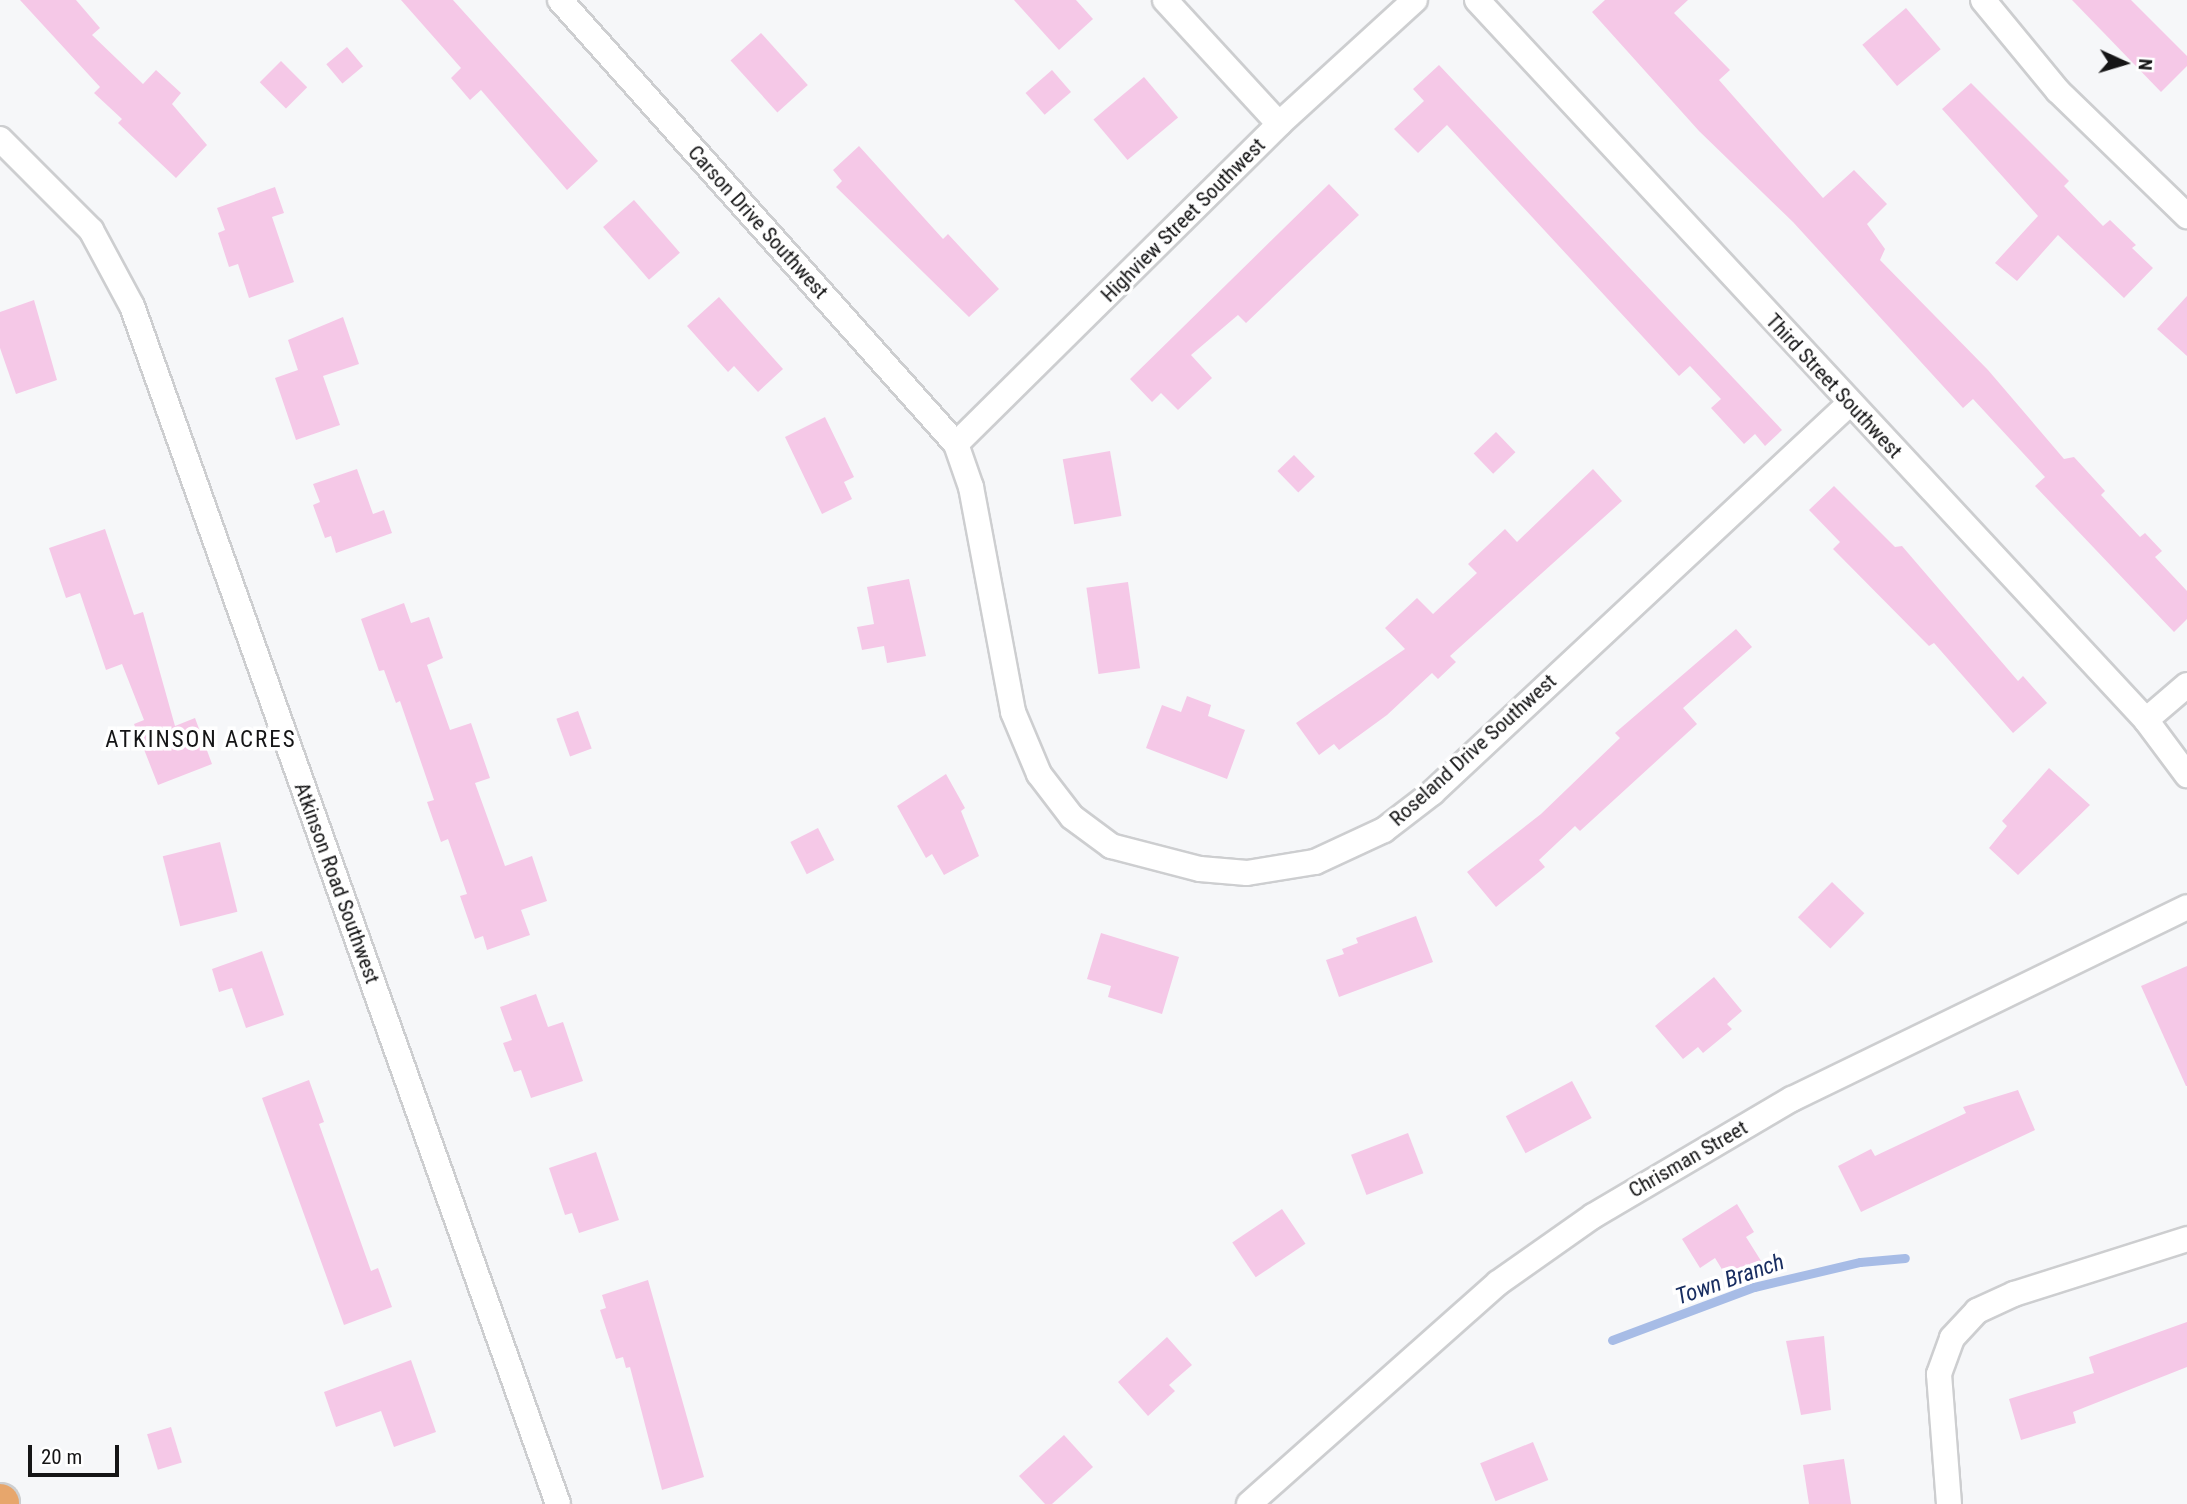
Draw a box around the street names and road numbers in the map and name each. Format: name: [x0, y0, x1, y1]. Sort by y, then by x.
street label: Highview Street Southwest: [1096, 133, 1270, 307]
street label: Carson Drive Southwest: [683, 140, 833, 304]
street label: Third Street Southwest: [1760, 308, 1908, 464]
street label: Roseland Drive Southwest: [1385, 669, 1561, 831]
street label: Atkinson Road Southwest: [289, 779, 385, 987]
street label: Chrisman Street: [1624, 1115, 1752, 1203]

